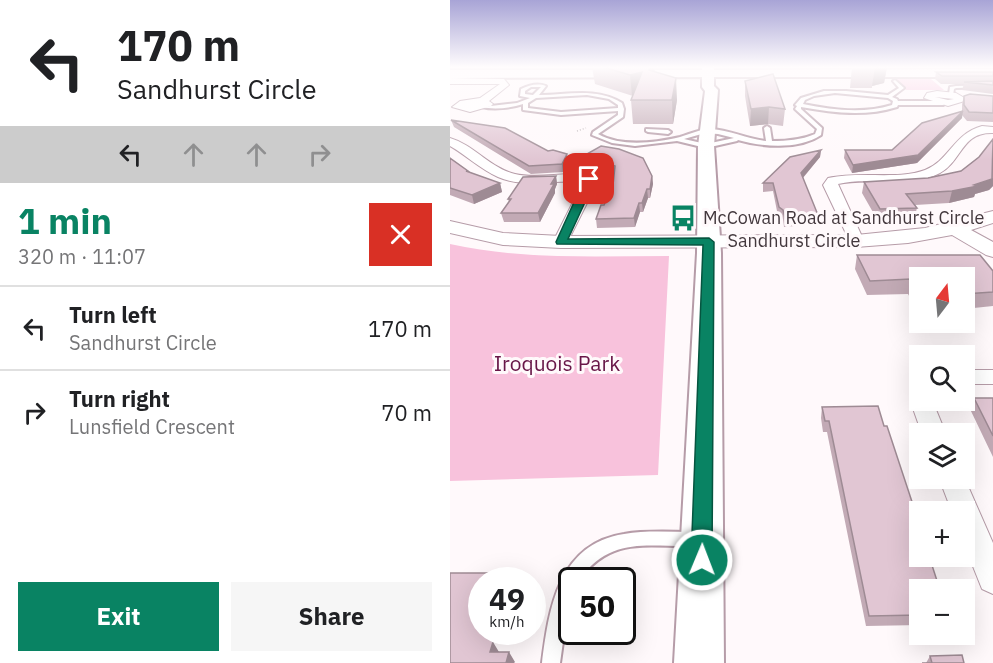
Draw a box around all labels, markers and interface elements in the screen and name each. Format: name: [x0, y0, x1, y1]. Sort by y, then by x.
text: 170 m: [117, 18, 240, 73]
icon: left: [18, 24, 96, 102]
text: Sandhurst Circle: [117, 71, 317, 106]
icon: left: [114, 138, 147, 171]
icon: ahead: [177, 138, 210, 171]
icon: ahead: [240, 138, 273, 171]
icon: right: [303, 138, 336, 171]
pin: [563, 153, 614, 204]
icon: arrive: [572, 162, 605, 195]
text: 1 min: [18, 197, 112, 244]
button: close: [369, 203, 432, 266]
bus stop icon: McCowan Road at Sandhurst Circle: [668, 203, 698, 233]
place label: McCowan Road at Sandhurst Circle: [703, 206, 985, 229]
street label: Sandhurst Circle: [727, 229, 861, 252]
text: 320 m · 11:07: [18, 243, 146, 270]
north arrow: [909, 267, 975, 333]
map controls: [909, 267, 975, 645]
text: Turn left: [69, 300, 157, 329]
icon: left: [18, 312, 51, 345]
text: 170 m: [368, 314, 432, 343]
text: Sandhurst Circle: [69, 329, 217, 356]
button: search: [909, 345, 975, 411]
park label: Iroquois Park: [494, 349, 620, 377]
text: Turn right: [69, 384, 170, 413]
icon: right: [18, 396, 51, 429]
text: 70 m: [381, 398, 432, 427]
text: Lunsfield Crescent: [69, 413, 235, 440]
button: layers: [909, 423, 975, 489]
button: +: [909, 501, 975, 567]
position arrow: [670, 528, 734, 592]
speed limit sign: 50: [558, 567, 636, 645]
text: 49: [489, 579, 525, 618]
button: −: [909, 579, 975, 645]
button: Exit: [18, 582, 219, 651]
button: Share: [231, 582, 432, 651]
text: km/h: [489, 612, 525, 631]

